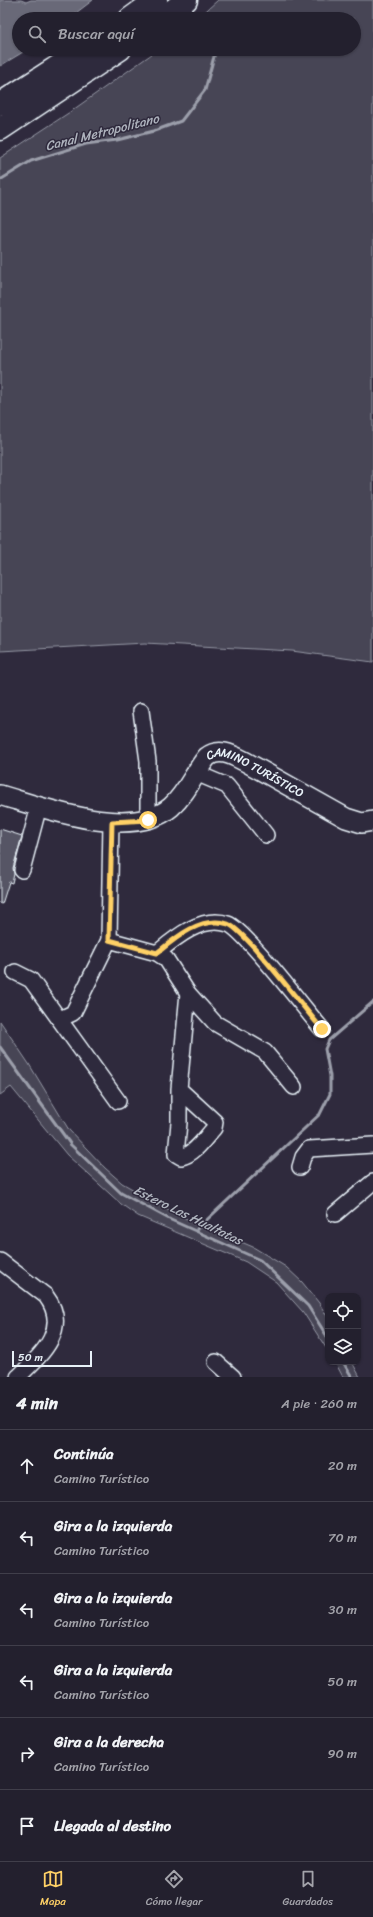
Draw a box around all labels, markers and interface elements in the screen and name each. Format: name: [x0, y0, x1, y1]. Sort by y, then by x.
search box: [12, 12, 361, 56]
text: Buscar aquí: [58, 21, 135, 47]
icon: search: [26, 23, 48, 45]
water label: Canal Metropolitano: [43, 106, 163, 157]
street label: CAMINO TURÍSTICO: [202, 741, 309, 804]
route start: [139, 811, 157, 829]
route end: [313, 1020, 331, 1038]
water label: Estero Las Hualtatas: [129, 1179, 248, 1252]
map controls: [325, 1293, 361, 1365]
button: locate: [325, 1293, 361, 1329]
button: layers: [325, 1329, 361, 1365]
text: 50 m: [18, 1348, 43, 1367]
scale bar: [12, 1349, 92, 1368]
text: 4 min: [16, 1388, 58, 1418]
text: A pie · 260 m: [281, 1392, 357, 1415]
text: Continúa: [54, 1441, 113, 1467]
text: 20 m: [328, 1454, 357, 1477]
icon: ahead: [16, 1455, 38, 1477]
text: Camino Turístico: [54, 1467, 149, 1490]
text: Gira a la izquierda: [54, 1513, 172, 1539]
text: 70 m: [328, 1526, 357, 1549]
icon: left: [16, 1527, 38, 1549]
text: Camino Turístico: [54, 1539, 149, 1562]
text: Gira a la izquierda: [54, 1585, 172, 1611]
text: 30 m: [328, 1598, 357, 1621]
icon: left: [16, 1599, 38, 1621]
text: Camino Turístico: [54, 1611, 149, 1634]
text: Gira a la izquierda: [54, 1657, 172, 1683]
text: 50 m: [327, 1670, 357, 1693]
icon: left: [16, 1671, 38, 1693]
text: Camino Turístico: [54, 1683, 149, 1706]
text: Gira a la derecha: [54, 1729, 164, 1755]
text: 90 m: [327, 1742, 357, 1765]
icon: right: [16, 1743, 38, 1765]
text: Camino Turístico: [54, 1755, 149, 1778]
text: Llegada al destino: [54, 1813, 171, 1839]
icon: arrive: [16, 1815, 38, 1837]
tab: Mapa: [40, 1868, 66, 1911]
tab: Cómo llegar: [146, 1868, 203, 1911]
tab: Guardados: [282, 1868, 333, 1911]

